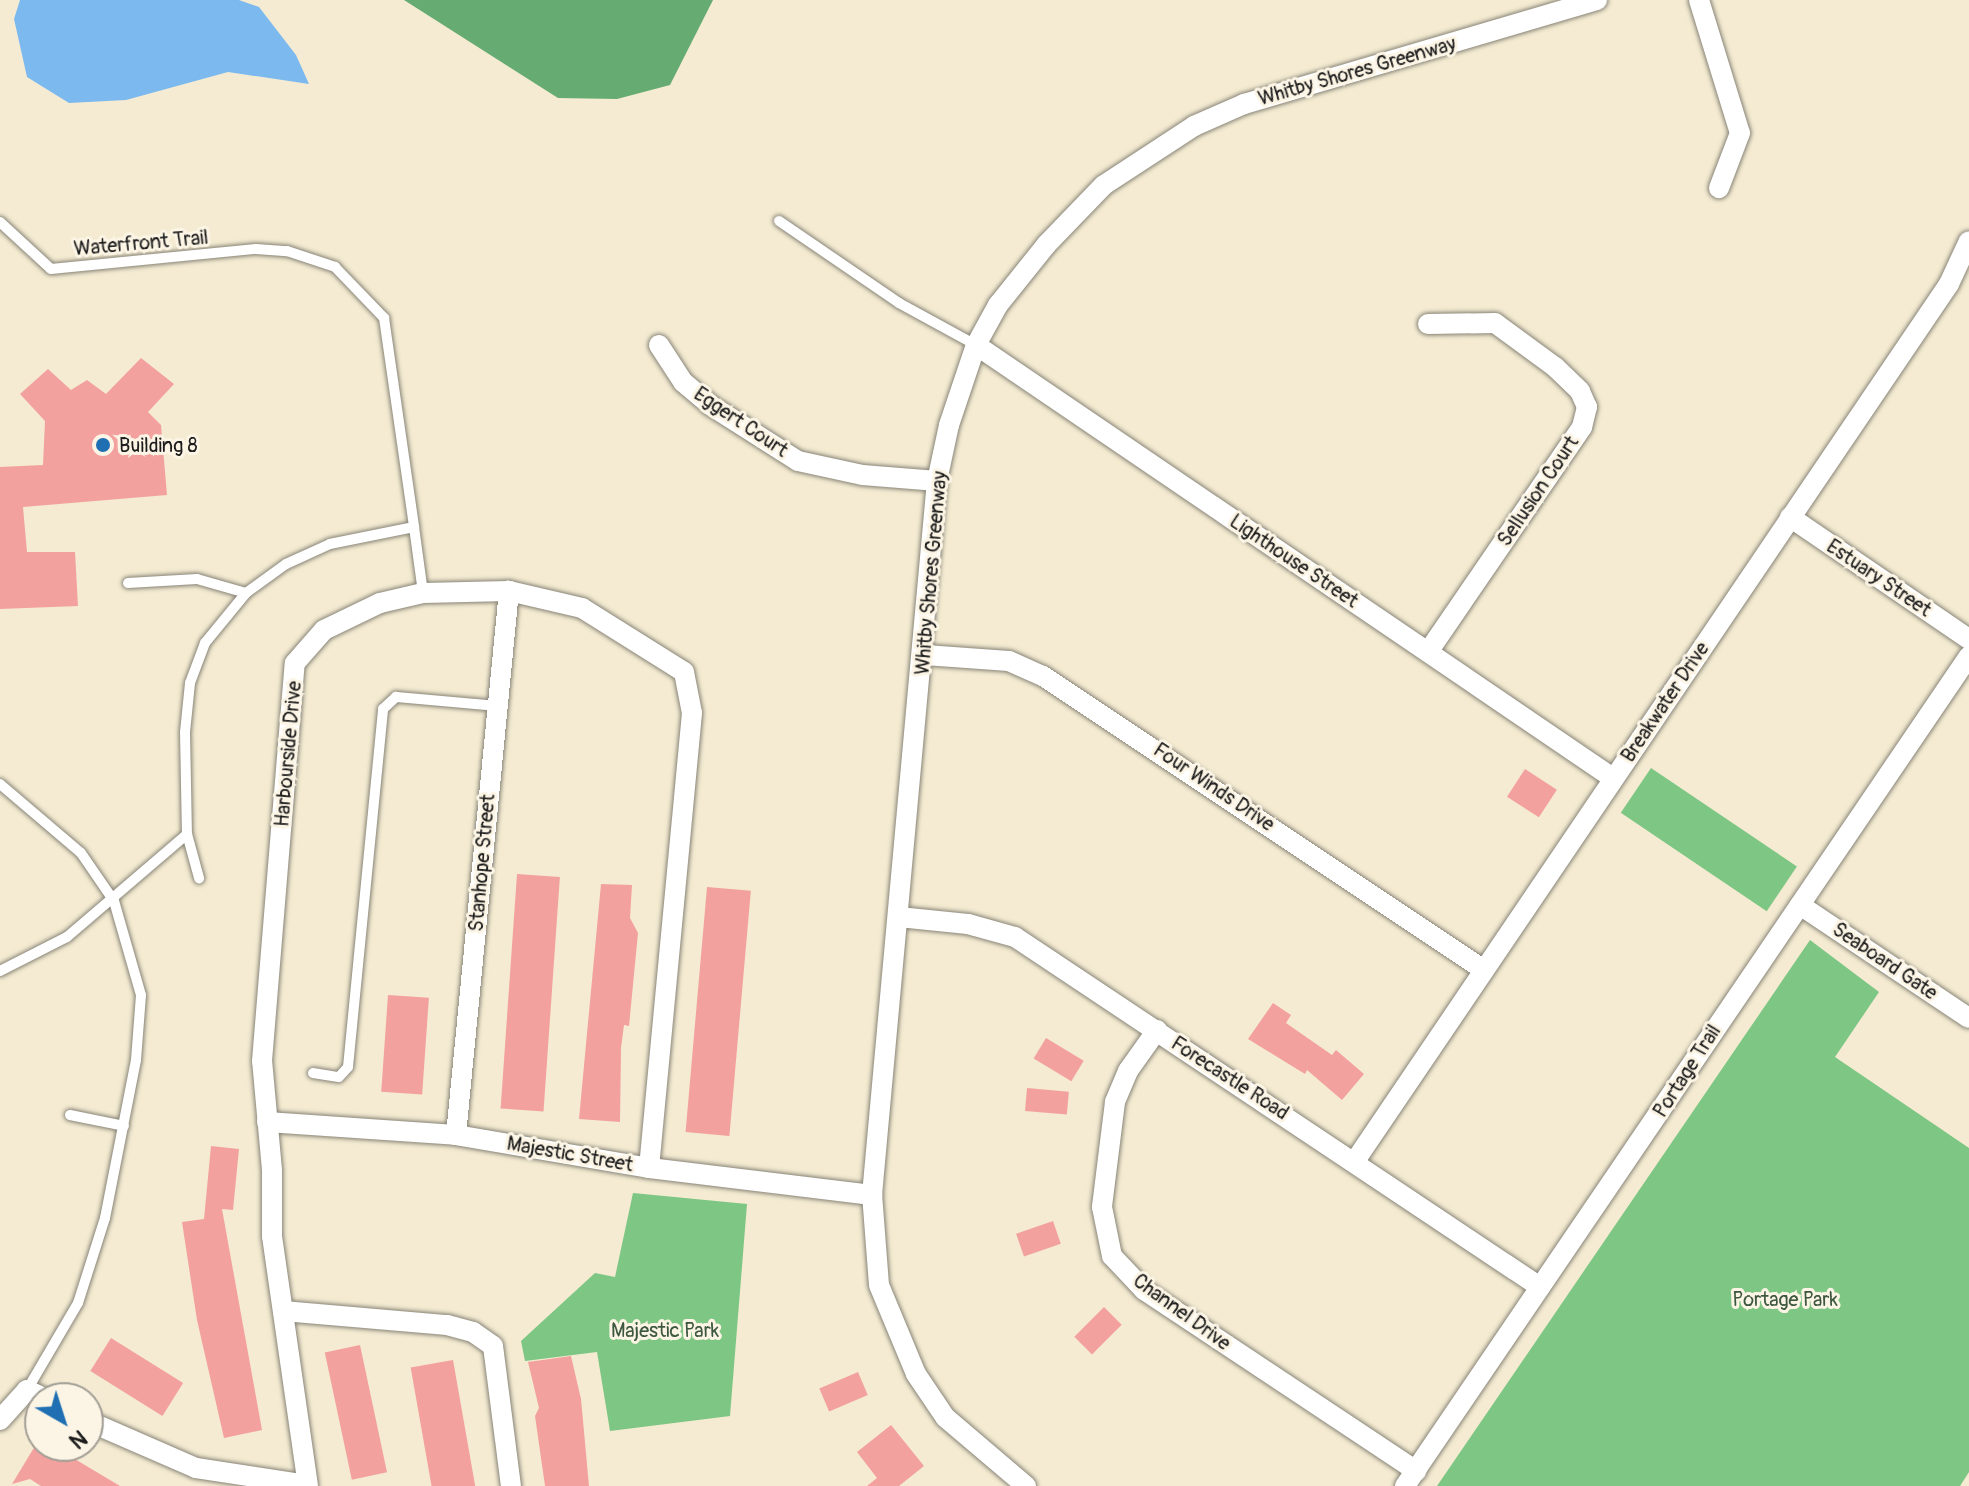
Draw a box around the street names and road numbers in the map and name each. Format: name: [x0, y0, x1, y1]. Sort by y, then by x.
street label: Whitby Shores Greenway: [1255, 31, 1459, 111]
street label: Waterfront Trail: [73, 225, 209, 261]
street label: Eggert Court: [689, 382, 793, 462]
street label: Sellusion Court: [1492, 431, 1584, 551]
street label: Whitby Shores Greenway: [910, 470, 952, 676]
street label: Lighthouse Street: [1225, 509, 1363, 613]
street label: Estuary Street: [1822, 534, 1936, 622]
street label: Breakwater Drive: [1616, 637, 1714, 767]
street label: Harbourside Drive: [270, 680, 306, 828]
street label: Four Winds Drive: [1149, 738, 1279, 836]
street label: Stanhope Street: [464, 793, 500, 933]
street label: Seaboard Gate: [1828, 917, 1942, 1005]
street label: Portage Trail: [1648, 1020, 1726, 1122]
street label: Forecastle Road: [1167, 1031, 1293, 1125]
street label: Majestic Street: [505, 1131, 635, 1177]
street label: Channel Drive: [1129, 1269, 1235, 1355]

